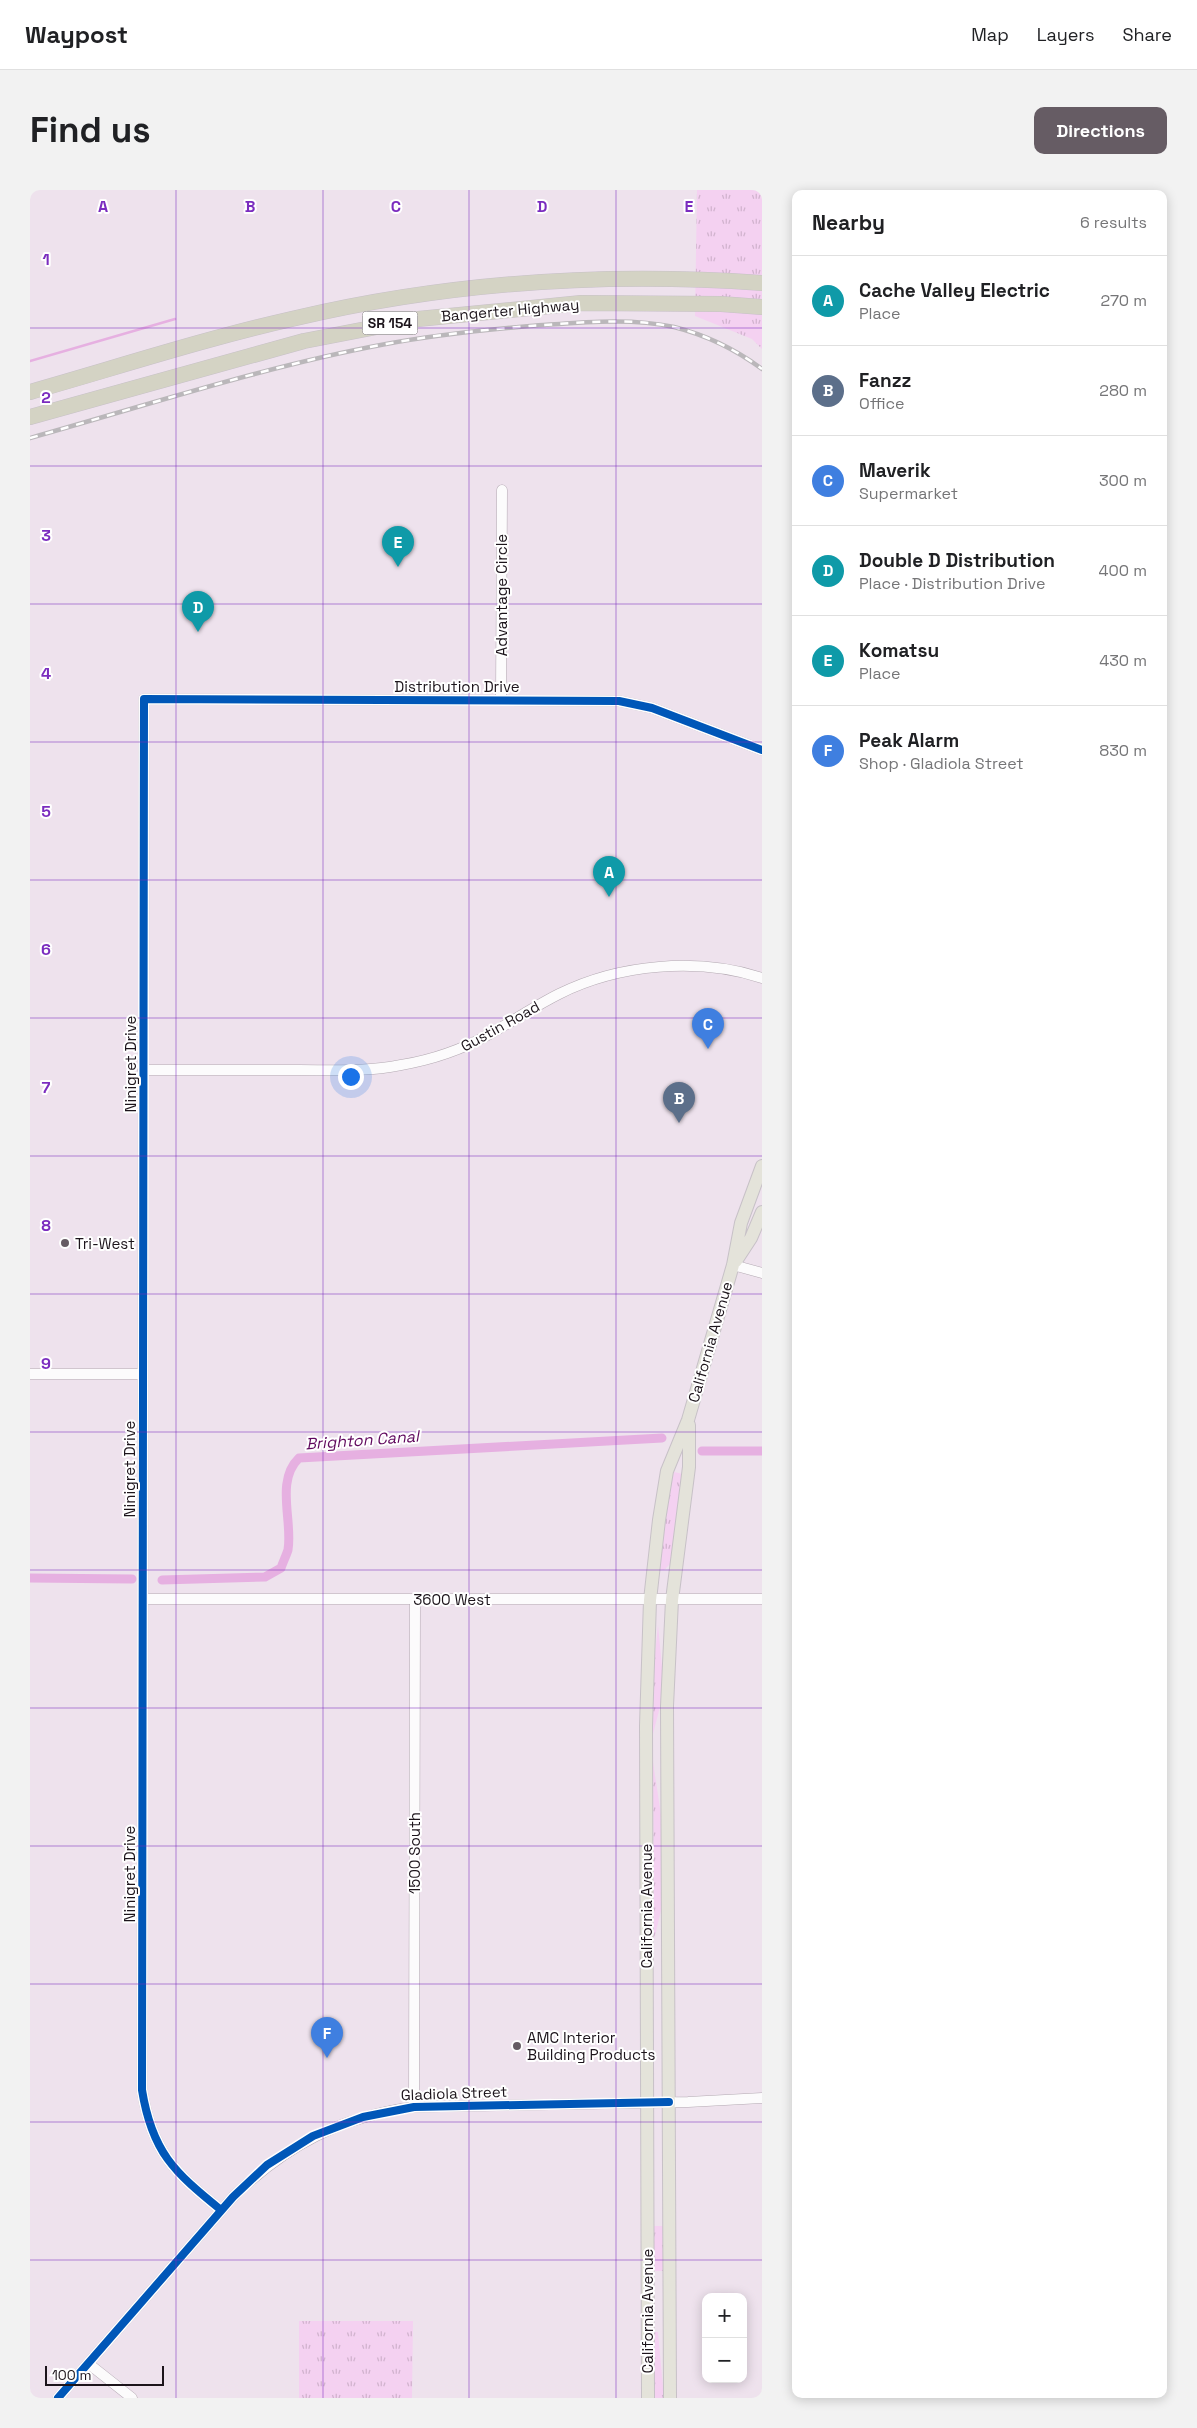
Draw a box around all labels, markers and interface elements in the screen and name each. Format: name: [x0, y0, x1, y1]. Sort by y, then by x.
text: Waypost: [25, 19, 128, 50]
text: Map: [971, 23, 1009, 46]
text: Layers: [1037, 23, 1094, 46]
text: Share: [1122, 23, 1172, 46]
button: Directions: [1034, 107, 1167, 154]
text: Find us: [30, 108, 151, 152]
text: A: [98, 196, 108, 217]
text: B: [245, 196, 255, 217]
text: C: [391, 196, 401, 217]
text: D: [537, 196, 547, 217]
text: E: [685, 196, 694, 217]
text: Nearby: [812, 209, 885, 236]
text: 6 results: [1080, 212, 1147, 233]
text: 1: [42, 249, 50, 270]
text: Cache Valley Electric: [859, 278, 1050, 303]
text: A: [823, 290, 833, 311]
text: 270 m: [1100, 290, 1147, 311]
street label: Bangerter Highway: [440, 294, 580, 326]
text: Place: [859, 303, 901, 324]
road number: SR 154: [362, 312, 418, 334]
text: Fanzz: [859, 368, 911, 393]
text: B: [823, 380, 833, 401]
text: 280 m: [1099, 380, 1147, 401]
text: 2: [41, 387, 51, 408]
text: Office: [859, 393, 905, 414]
text: Maverik: [859, 458, 931, 483]
text: C: [823, 470, 833, 491]
text: 300 m: [1099, 470, 1147, 491]
text: Supermarket: [859, 483, 958, 504]
text: 3: [41, 525, 51, 546]
pin: E: [382, 526, 414, 567]
street label: Advantage Circle: [492, 534, 511, 656]
text: Double D Distribution: [859, 548, 1055, 573]
text: D: [823, 560, 833, 581]
text: 400 m: [1099, 560, 1147, 581]
text: Place · Distribution Drive: [859, 573, 1045, 594]
pin: D: [182, 591, 214, 632]
text: Komatsu: [859, 638, 939, 663]
text: E: [824, 650, 832, 671]
text: 430 m: [1099, 650, 1147, 671]
text: 4: [41, 663, 51, 684]
text: Place: [859, 663, 901, 684]
street label: Distribution Drive: [394, 677, 520, 696]
text: Peak Alarm: [859, 728, 959, 753]
text: F: [824, 740, 832, 761]
text: 830 m: [1099, 740, 1147, 761]
text: Shop · Gladiola Street: [859, 753, 1024, 774]
text: 5: [41, 801, 51, 822]
pin: A: [593, 856, 625, 897]
text: 6: [41, 939, 51, 960]
street label: Gustin Road: [457, 997, 543, 1055]
pin: C: [692, 1008, 724, 1049]
street label: Ninigret Drive: [121, 1015, 140, 1112]
your location: [338, 1064, 364, 1090]
text: 7: [42, 1077, 51, 1098]
pin: B: [663, 1082, 695, 1123]
text: 8: [41, 1215, 51, 1236]
place label: Tri-West: [75, 1234, 135, 1253]
marker: Tri-West: [59, 1237, 71, 1249]
street label: California Avenue: [684, 1279, 736, 1405]
text: 9: [41, 1353, 51, 1374]
street label: Ninigret Drive: [120, 1420, 139, 1517]
water label: Brighton Canal: [305, 1425, 421, 1454]
street label: 3600 West: [413, 1590, 491, 1609]
street label: 1500 South: [405, 1812, 424, 1894]
street label: Ninigret Drive: [120, 1825, 139, 1922]
street label: California Avenue: [637, 1843, 656, 1968]
pin: F: [311, 2017, 343, 2058]
place label: AMC Interior Building Products: [527, 2028, 656, 2064]
marker: AMC Interior Building Products: [511, 2040, 523, 2052]
street label: Gladiola Street: [400, 2082, 508, 2104]
street label: California Avenue: [638, 2248, 657, 2373]
map controls: [702, 2293, 747, 2383]
button: +: [702, 2293, 747, 2338]
button: −: [702, 2338, 747, 2383]
scale bar: [45, 2363, 164, 2386]
text: 100 m: [52, 2366, 91, 2384]

